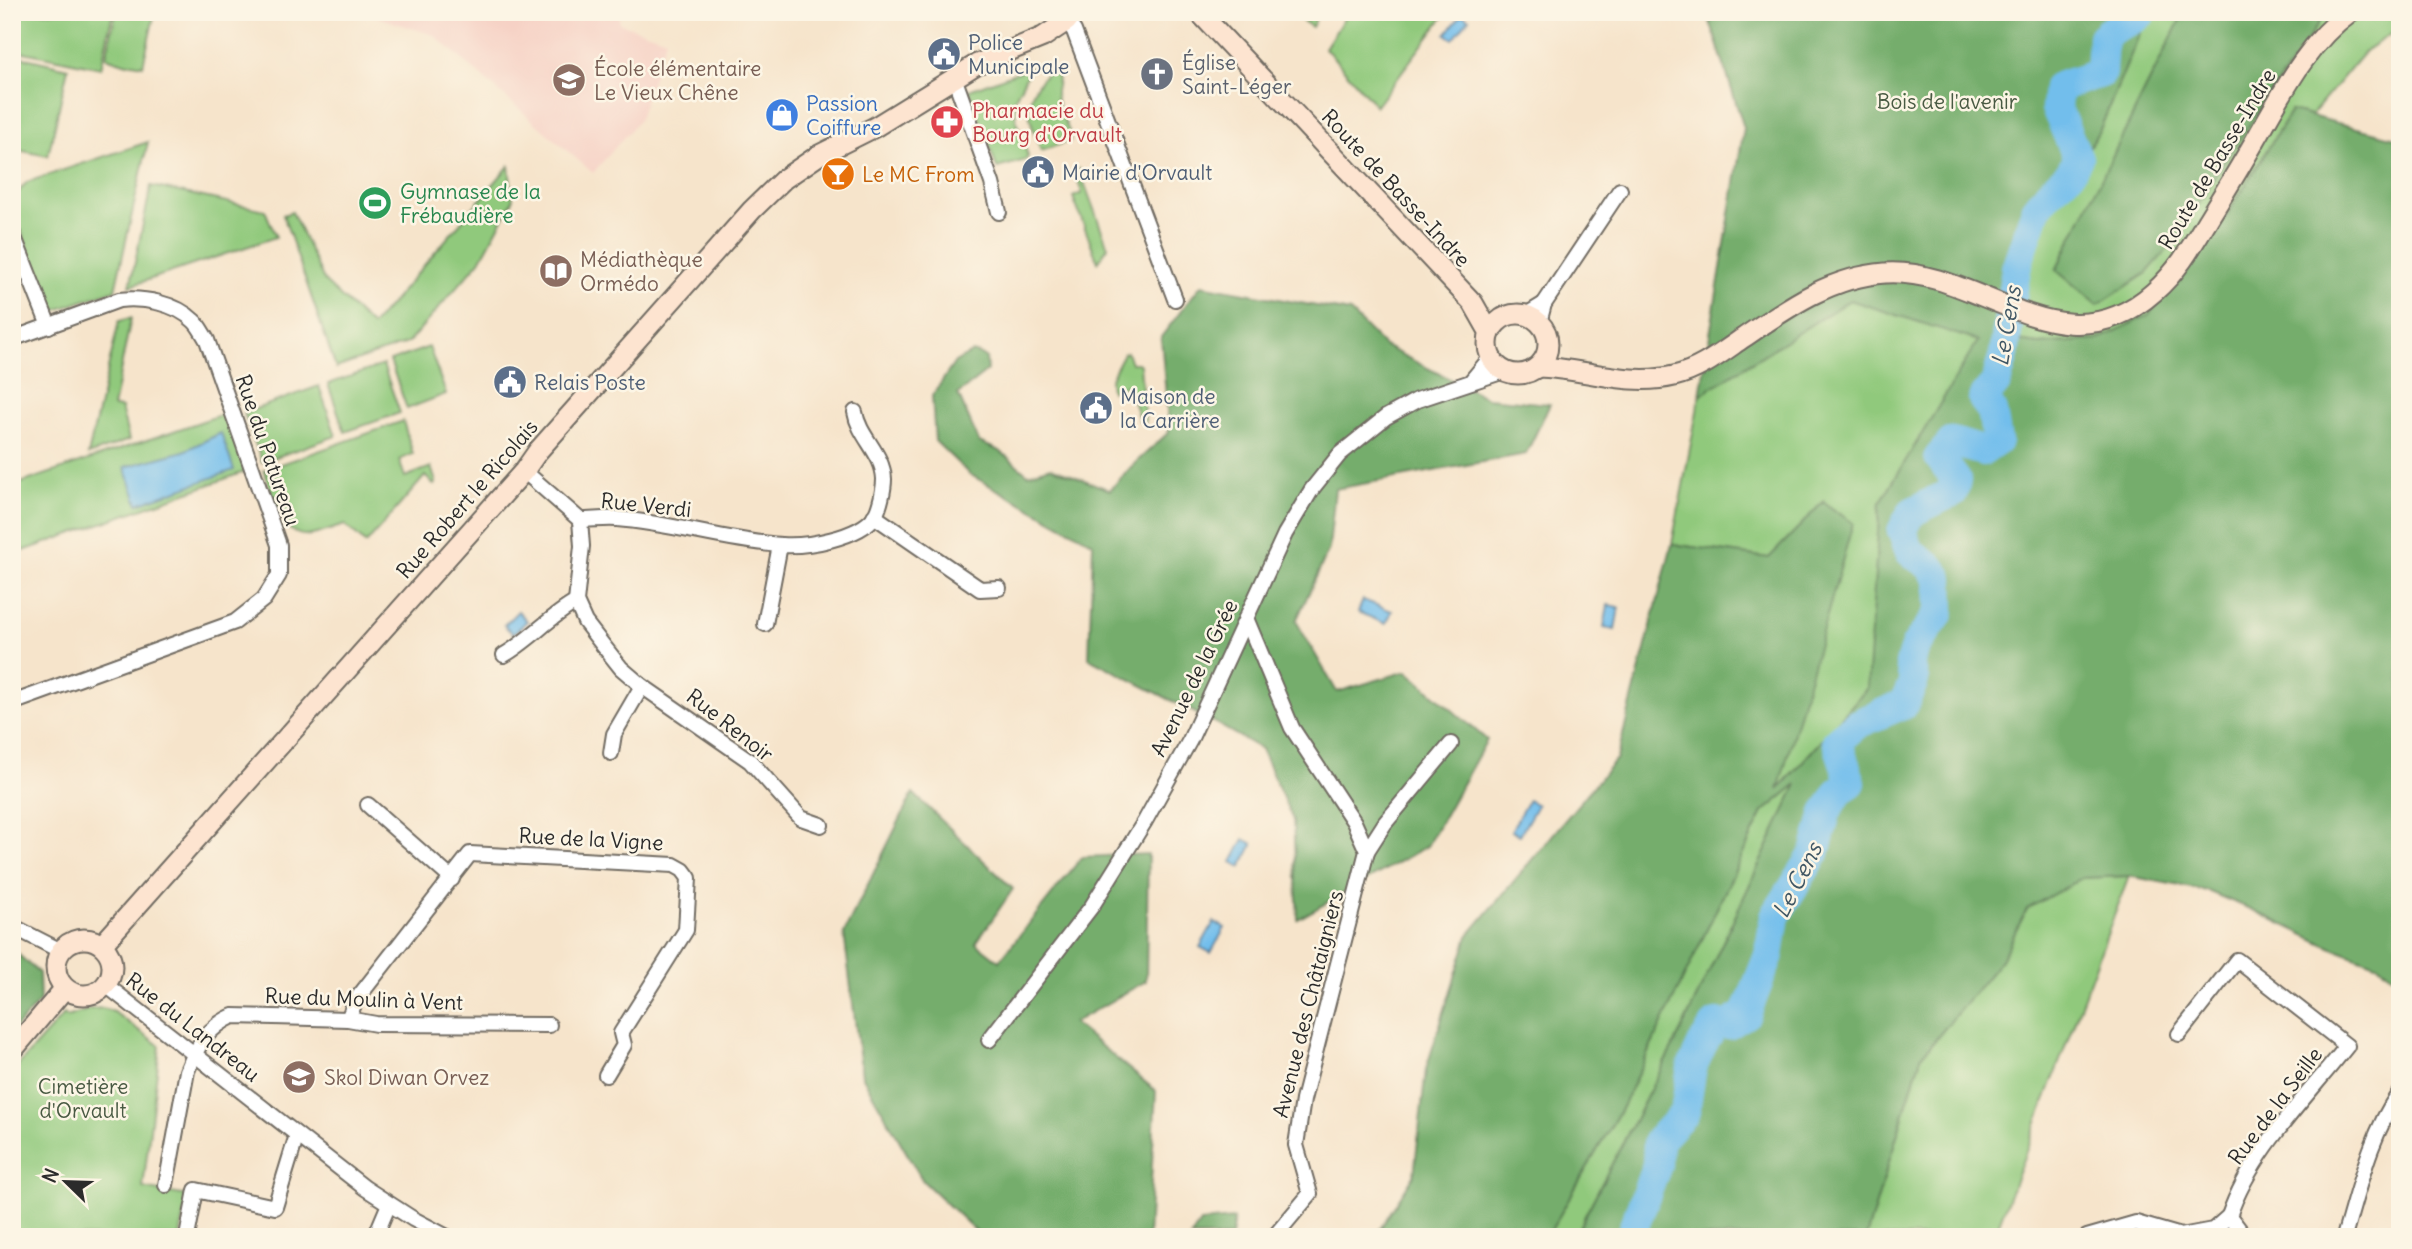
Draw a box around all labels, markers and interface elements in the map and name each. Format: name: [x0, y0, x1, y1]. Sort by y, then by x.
place label: Police Municipale: [968, 29, 1069, 80]
public building icon: Police Municipale: [925, 35, 963, 73]
place label: Église Saint-Léger: [1182, 49, 1292, 100]
place label: École élémentaire Le Vieux Chêne: [594, 55, 761, 106]
church icon: Église Saint-Léger: [1138, 55, 1176, 93]
school or university icon: École élémentaire Le Vieux Chêne: [550, 61, 588, 99]
street label: Route de Basse-Indre: [2152, 64, 2282, 254]
park label: Bois de l'avenir: [1877, 88, 2018, 115]
place label: Passion Coiffure: [806, 90, 881, 141]
shop icon: Passion Coiffure: [763, 96, 801, 134]
place label: Pharmacie du Bourg d'Orvault: [972, 97, 1122, 148]
pharmacy icon: Pharmacie du Bourg d'Orvault: [928, 103, 966, 141]
street label: Route de Basse-Indre: [1316, 103, 1476, 273]
public building icon: Mairie d'Orvault: [1019, 153, 1057, 191]
bar icon: Le MC From: [819, 155, 857, 193]
place label: Mairie d'Orvault: [1062, 159, 1212, 186]
place label: Le MC From: [862, 161, 975, 188]
place label: Gymnase de la Frébaudière: [400, 178, 541, 229]
sports icon: Gymnase de la Frébaudière: [356, 184, 394, 222]
place label: Médiathèque Ormédo: [580, 246, 703, 297]
library icon: Médiathèque Ormédo: [537, 252, 575, 290]
water label: Le Cens: [1985, 282, 2028, 368]
public building icon: Relais Poste: [491, 363, 529, 401]
place label: Relais Poste: [534, 369, 646, 396]
street label: Rue du Patureau: [229, 371, 307, 529]
place label: Maison de la Carrière: [1120, 383, 1220, 434]
public building icon: Maison de la Carrière: [1077, 389, 1115, 427]
street label: Rue Robert le Ricolais: [390, 414, 544, 584]
street label: Rue Verdi: [599, 487, 693, 523]
street label: Avenue de la Grée: [1144, 595, 1244, 761]
street label: Rue Renoir: [681, 683, 779, 768]
street label: Rue de la Vigne: [518, 822, 664, 856]
water label: Le Cens: [1766, 836, 1829, 922]
street label: Avenue des Châtaigniers: [1267, 888, 1349, 1120]
street label: Rue du Landreau: [121, 966, 265, 1088]
street label: Rue du Moulin à Vent: [264, 982, 464, 1016]
street label: Rue de la Seille: [2222, 1042, 2328, 1170]
school or university icon: Skol Diwan Orvez: [280, 1058, 318, 1096]
place label: Skol Diwan Orvez: [324, 1064, 489, 1091]
park label: Cimetière d'Orvault: [38, 1073, 128, 1124]
north arrow: [32, 1148, 102, 1218]
text: N: [37, 1165, 64, 1186]

